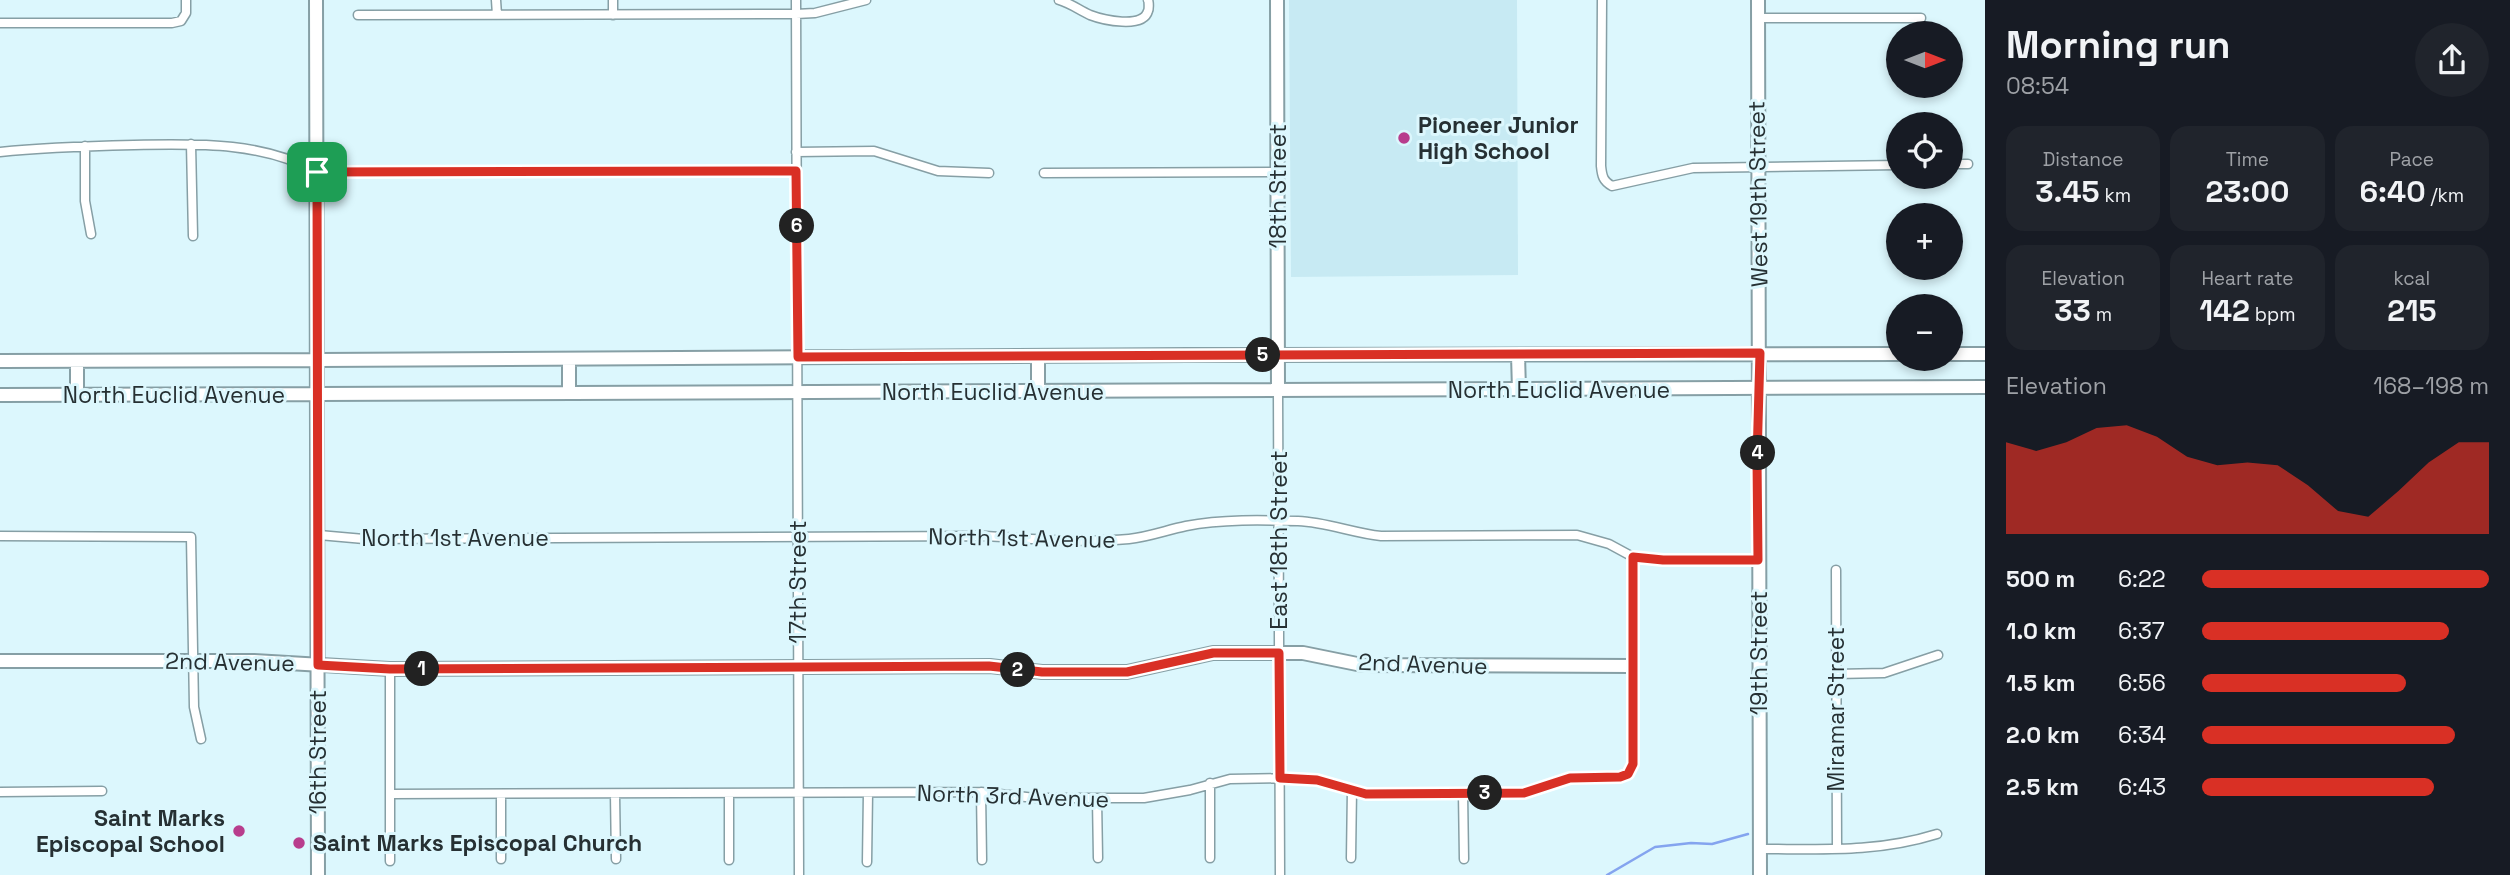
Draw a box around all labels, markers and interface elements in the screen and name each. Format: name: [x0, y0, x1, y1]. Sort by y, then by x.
north arrow: [1886, 21, 1964, 98]
map controls: [1886, 21, 1963, 371]
text: Morning run: [2006, 21, 2231, 69]
button: share: [2415, 23, 2489, 97]
text: 08:54: [2006, 71, 2069, 101]
street label: West 19th Street: [1741, 101, 1775, 287]
place label: Pioneer Junior High School: [1418, 110, 1579, 166]
button: locate: [1886, 112, 1963, 189]
street label: 18th Street: [1263, 124, 1293, 248]
marker: Pioneer Junior High School: [1396, 130, 1412, 146]
pin: [287, 142, 347, 202]
text: Distance: [2043, 147, 2124, 172]
text: Time: [2226, 147, 2269, 172]
text: Pace: [2390, 147, 2434, 172]
icon: arrive: [298, 153, 336, 191]
text: 3.45: [2035, 172, 2100, 211]
text: 23:00: [2206, 172, 2289, 211]
text: 6:40: [2360, 172, 2426, 211]
text: km: [2100, 183, 2131, 208]
text: /km: [2426, 183, 2464, 208]
button: +: [1886, 203, 1963, 280]
pin: 6: [780, 208, 814, 244]
text: 6: [791, 213, 802, 238]
text: Elevation: [2042, 266, 2125, 291]
text: Heart rate: [2201, 266, 2294, 291]
text: kcal: [2393, 266, 2430, 291]
text: 33: [2054, 291, 2091, 330]
text: 142: [2199, 291, 2250, 330]
text: 215: [2387, 291, 2437, 330]
button: −: [1886, 294, 1963, 371]
text: m: [2091, 302, 2112, 327]
text: bpm: [2250, 302, 2296, 327]
pin: 5: [1246, 338, 1280, 372]
text: 5: [1257, 342, 1268, 367]
text: Elevation: [2006, 371, 2107, 401]
text: 168–198 m: [2373, 371, 2489, 401]
street label: North Euclid Avenue: [1448, 375, 1670, 405]
street label: North Euclid Avenue: [882, 377, 1104, 407]
street label: North Euclid Avenue: [63, 380, 285, 410]
pin: 4: [1740, 435, 1776, 470]
text: 4: [1751, 440, 1764, 465]
street label: East 18th Street: [1264, 450, 1294, 630]
street label: 17th Street: [783, 520, 813, 644]
street label: North 1st Avenue: [928, 521, 1116, 555]
street label: North 1st Avenue: [361, 523, 549, 553]
text: 500 m: [2006, 564, 2075, 594]
text: 6:22: [2118, 564, 2166, 594]
street label: 19th Street: [1744, 591, 1774, 715]
text: 1.0 km: [2006, 616, 2076, 646]
text: 6:37: [2118, 616, 2165, 646]
street label: Miramar Street: [1821, 627, 1851, 791]
street label: 2nd Avenue: [165, 646, 295, 678]
street label: 2nd Avenue: [1358, 647, 1488, 681]
pin: 1: [404, 652, 440, 686]
pin: 2: [1000, 652, 1036, 688]
text: 1: [417, 656, 426, 681]
text: 2: [1012, 657, 1023, 682]
text: 1.5 km: [2006, 668, 2076, 698]
text: 6:56: [2118, 668, 2166, 698]
street label: 16th Street: [303, 690, 333, 814]
text: 2.0 km: [2006, 720, 2080, 750]
text: 6:34: [2118, 720, 2166, 750]
text: 2.5 km: [2006, 772, 2079, 802]
text: 6:43: [2118, 772, 2166, 802]
pin: 3: [1468, 776, 1502, 810]
street label: North 3rd Avenue: [916, 778, 1110, 814]
text: 3: [1479, 780, 1490, 805]
place label: Saint Marks Episcopal School: [36, 803, 225, 859]
marker: Saint Marks Episcopal School: [231, 823, 247, 839]
place label: Saint Marks Episcopal Church: [313, 828, 642, 858]
marker: Saint Marks Episcopal Church: [291, 835, 307, 851]

